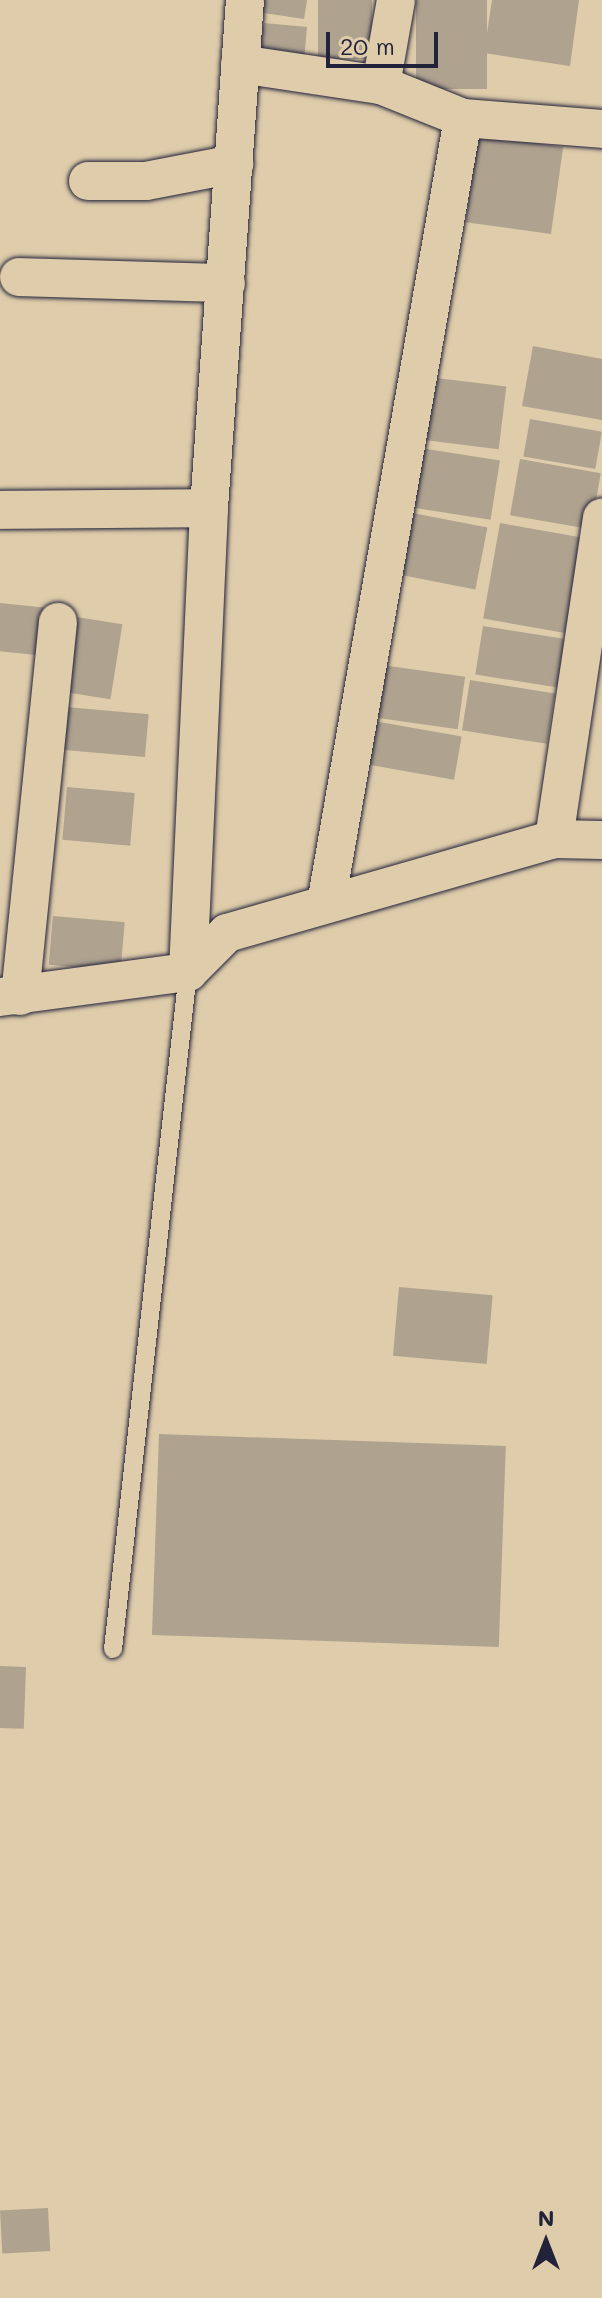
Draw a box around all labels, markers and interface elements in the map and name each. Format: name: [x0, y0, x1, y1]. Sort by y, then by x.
scale bar: [330, 16, 442, 66]
text: 20 m: [340, 30, 395, 61]
north arrow: [506, 2202, 586, 2282]
text: N: [538, 2203, 554, 2232]

